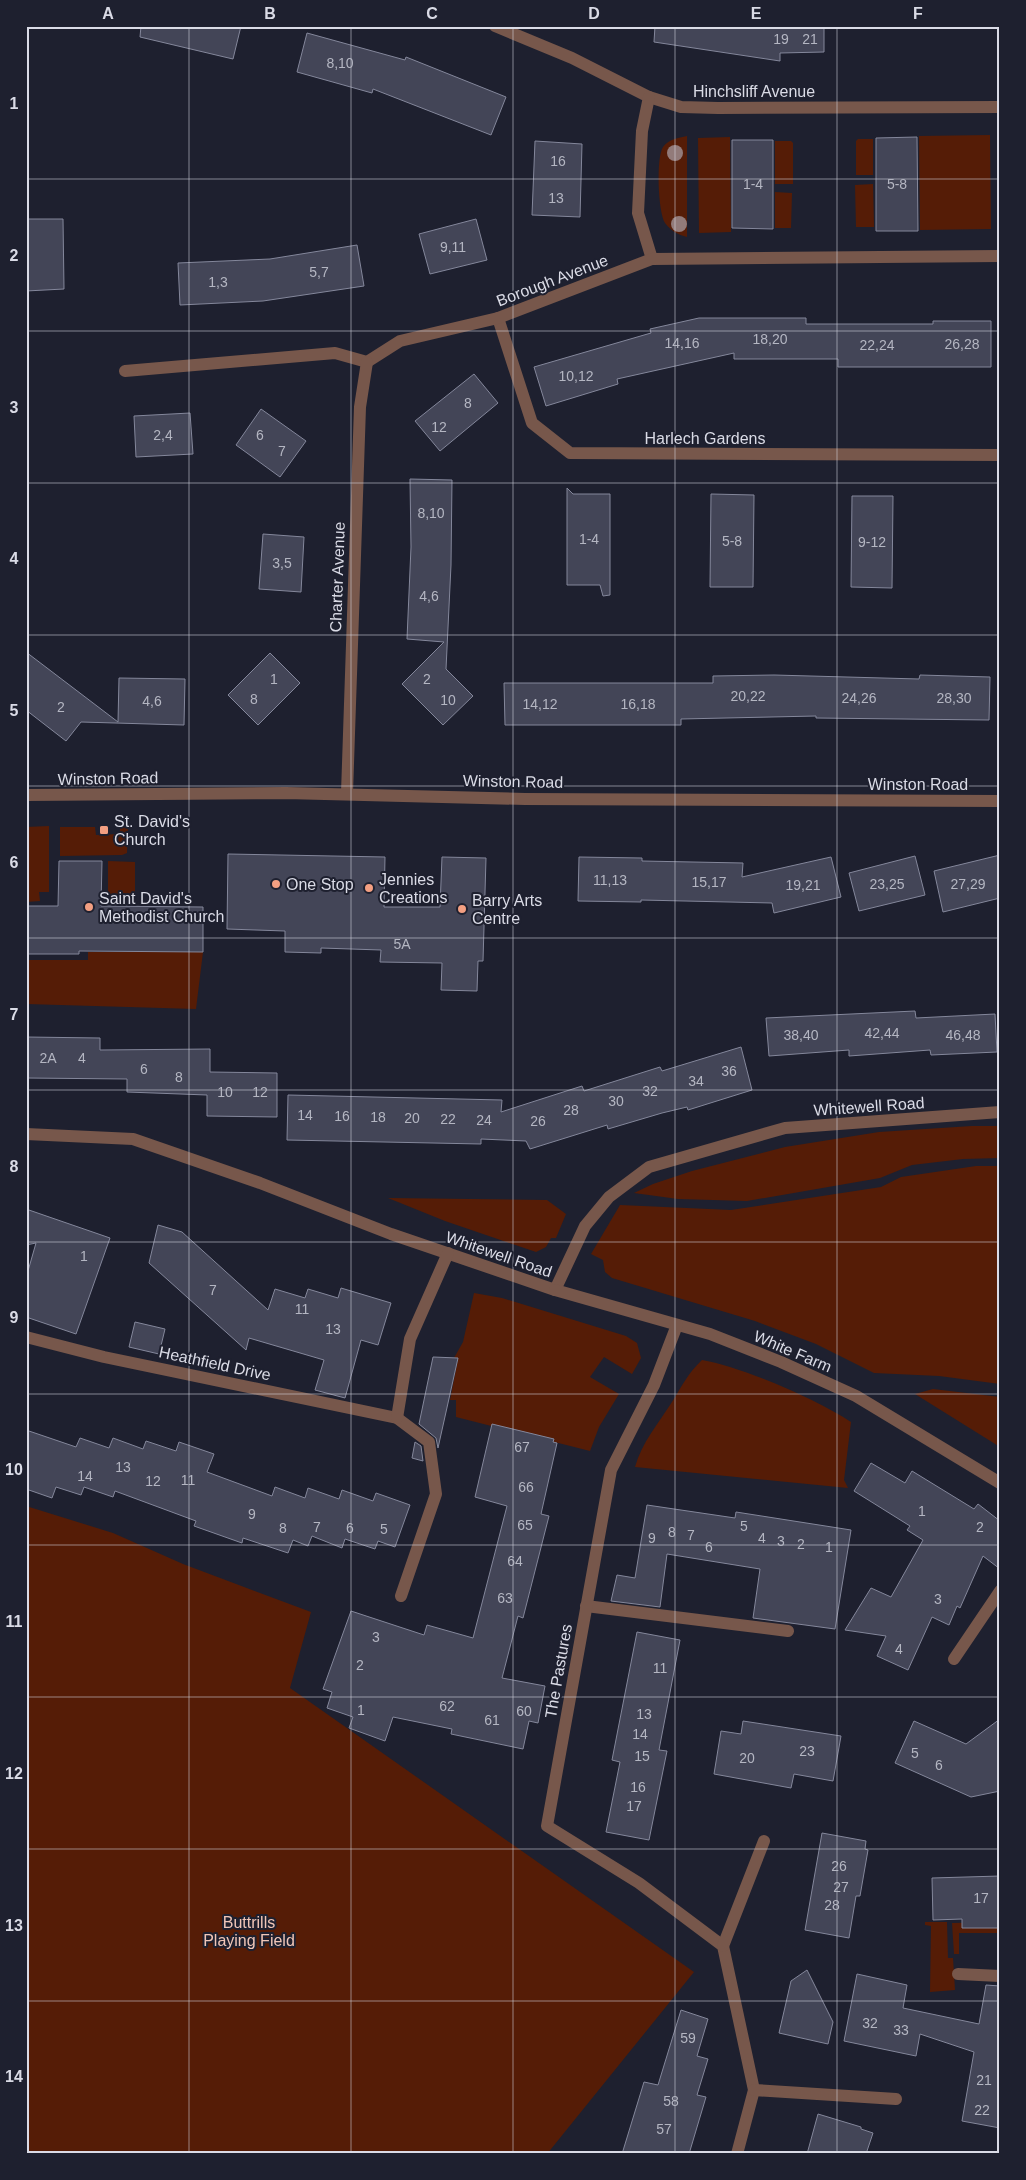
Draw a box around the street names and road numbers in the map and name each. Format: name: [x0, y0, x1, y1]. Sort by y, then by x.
street label: Hinchsliff Avenue: [693, 83, 815, 100]
street label: Borough Avenue: [494, 251, 610, 310]
street label: Harlech Gardens: [645, 430, 765, 447]
street label: Charter Avenue: [327, 521, 348, 633]
street label: Winston Road: [58, 769, 158, 788]
street label: Winston Road: [463, 772, 563, 791]
street label: Winston Road: [868, 776, 968, 793]
street label: Whitewell Road: [813, 1094, 925, 1119]
street label: Whitewell Road: [444, 1228, 554, 1281]
street label: White Farm: [751, 1327, 834, 1375]
street label: Heathfield Drive: [157, 1343, 272, 1384]
street label: The Pastures: [542, 1623, 575, 1719]

